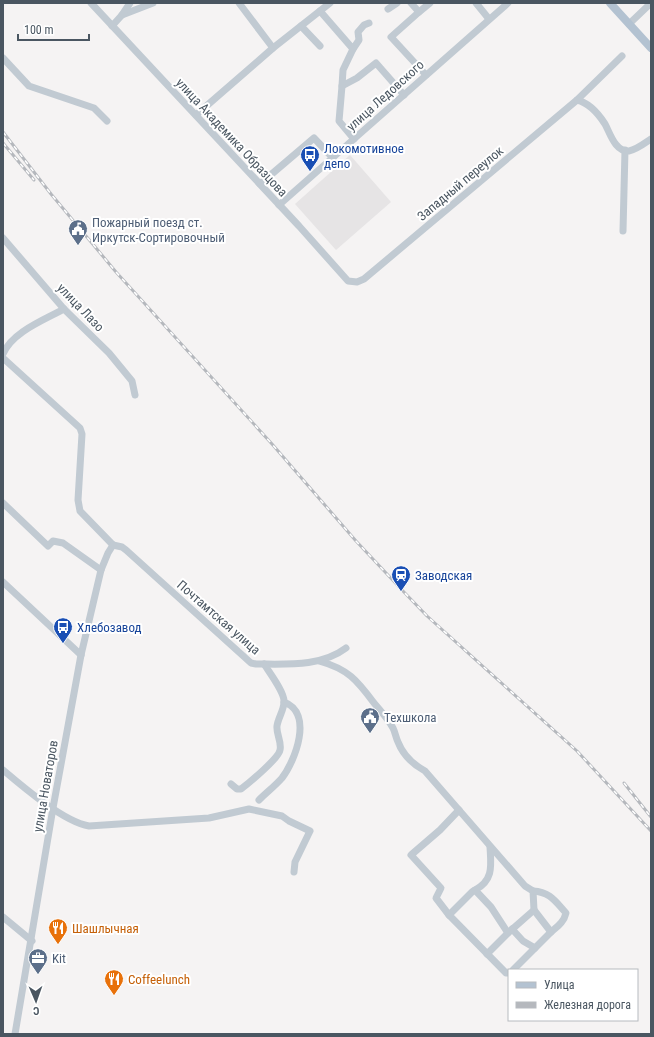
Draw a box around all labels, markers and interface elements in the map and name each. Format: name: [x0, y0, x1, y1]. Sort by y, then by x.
scale bar: [18, 16, 89, 42]
text: 100 m: [24, 23, 54, 37]
street label: улица Ледовского: [344, 57, 427, 134]
street label: улица Академика Образцова: [173, 75, 290, 200]
place label: Локомотивное депо: [324, 141, 404, 171]
street label: Западный переулок: [414, 143, 507, 224]
bus stop icon: Локомотивное депо: [299, 144, 321, 172]
place label: Пожарный поезд ст. Иркутск-Сортировочный: [92, 215, 225, 245]
public building icon: Пожарный поезд ст. Иркутск-Сортировочный: [67, 218, 89, 246]
street label: улица Лазо: [54, 280, 107, 335]
station icon: Заводская: [390, 564, 412, 592]
place label: Заводская: [415, 568, 472, 583]
street label: Почтамтская улица: [174, 577, 263, 658]
bus stop icon: Хлебозавод: [52, 616, 74, 644]
place label: Хлебозавод: [77, 620, 141, 635]
public building icon: Техшкола: [359, 706, 381, 734]
place label: Техшкола: [384, 710, 437, 725]
street label: улица Новаторов: [30, 739, 61, 833]
restaurant icon: Шашлычная: [47, 917, 69, 945]
place label: Шашлычная: [72, 921, 139, 936]
office icon: Kit: [27, 947, 49, 975]
place label: Kit: [52, 951, 66, 966]
restaurant icon: Coffeelunch: [103, 968, 125, 996]
legend: [508, 969, 638, 1021]
place label: Coffeelunch: [128, 972, 190, 987]
text: Улица: [544, 978, 575, 992]
north arrow: [16, 981, 56, 1021]
text: Железная дорога: [544, 998, 631, 1012]
text: С: [33, 1004, 40, 1017]

